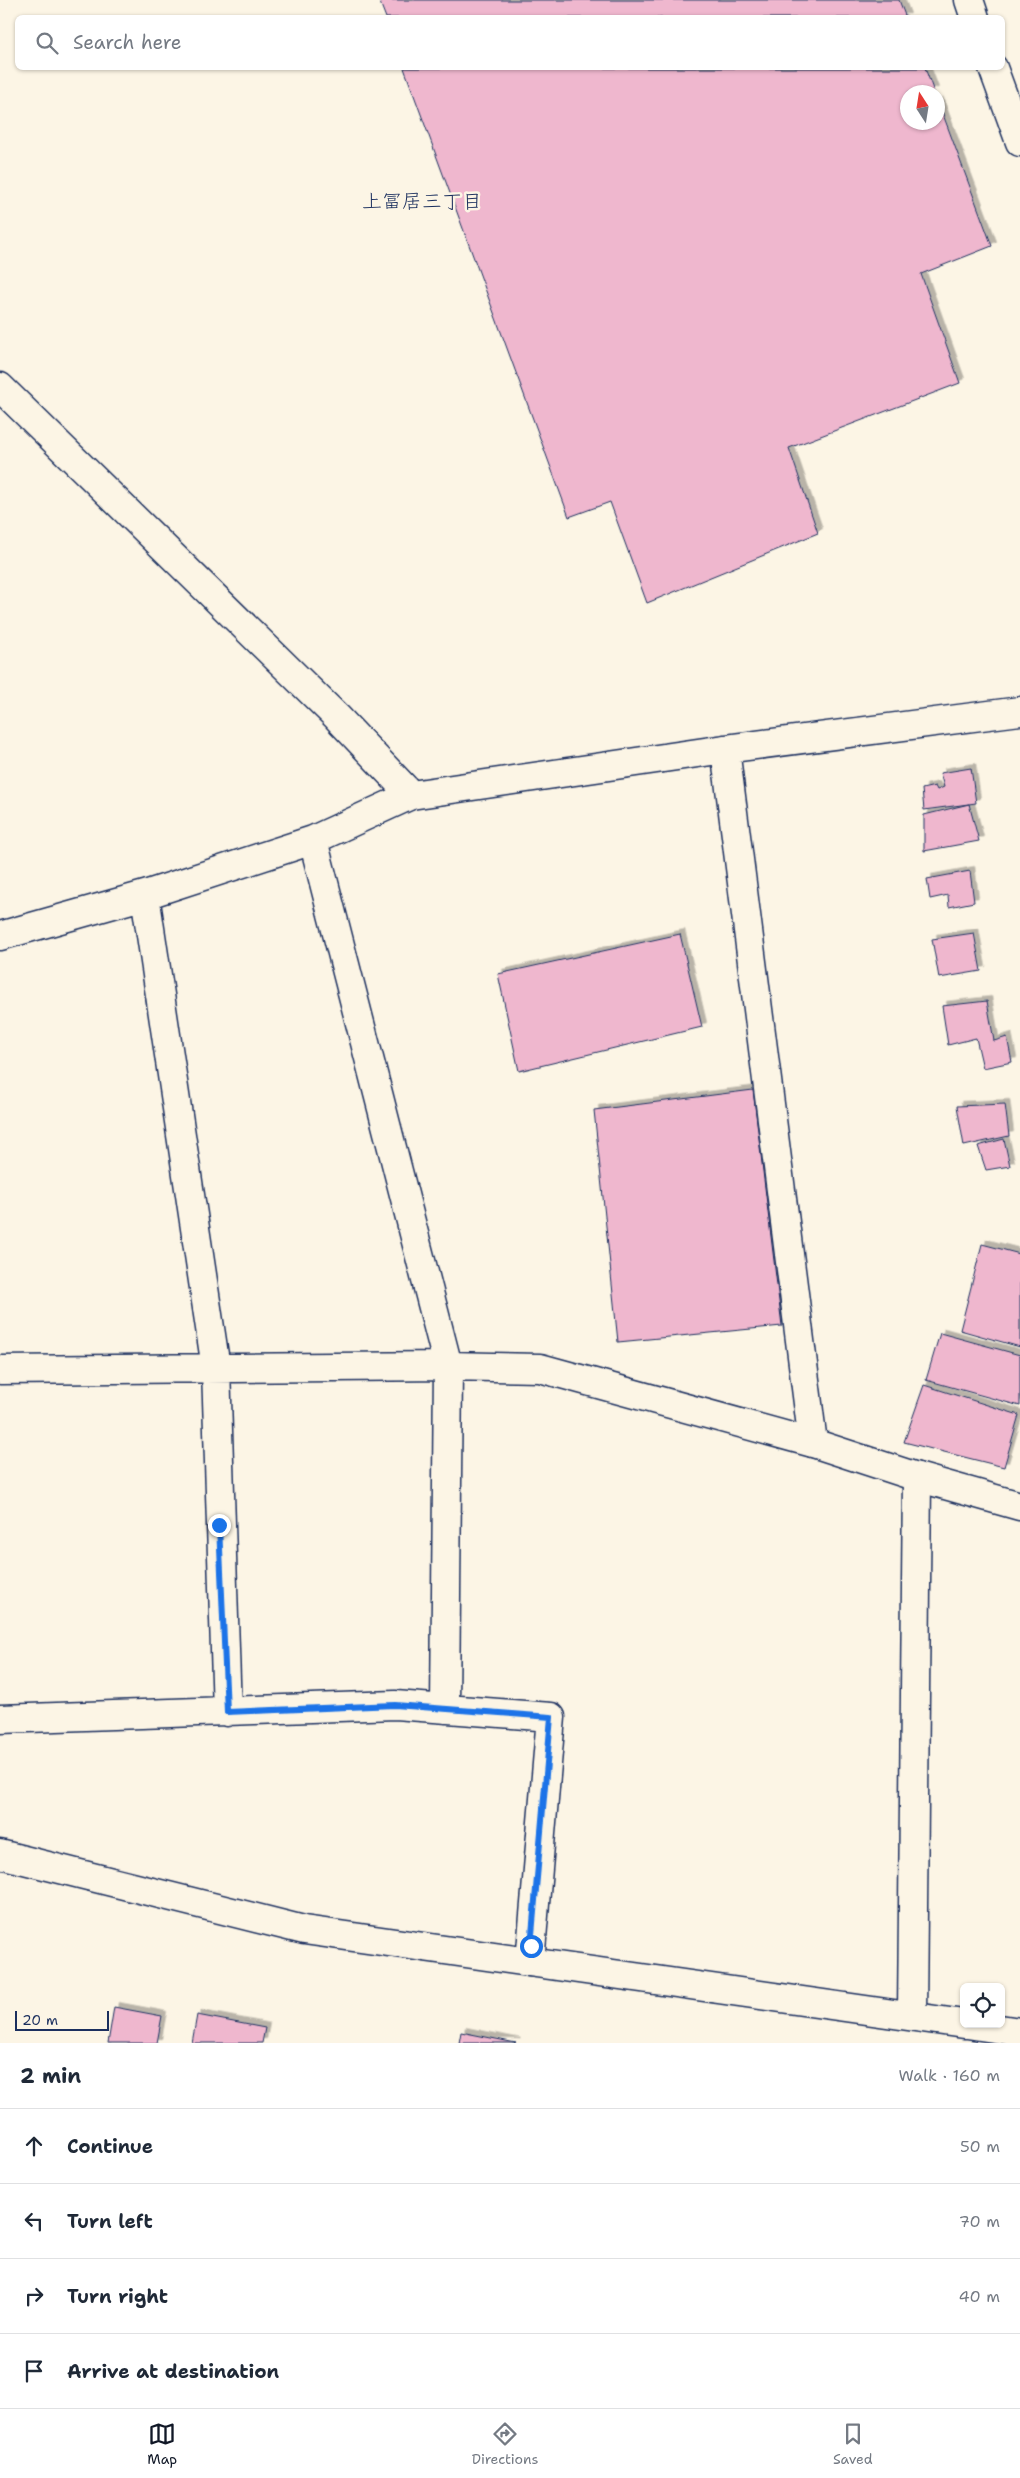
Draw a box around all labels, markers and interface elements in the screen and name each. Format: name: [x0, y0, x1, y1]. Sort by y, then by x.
search box: [15, 15, 1005, 70]
icon: search: [33, 29, 61, 57]
text: Search here: [73, 30, 182, 55]
north arrow: [900, 85, 945, 130]
district label: 上冨居三丁目: [362, 188, 482, 214]
route end: [208, 1514, 231, 1537]
route start: [520, 1935, 543, 1958]
map controls: [960, 1983, 1005, 2028]
button: locate: [960, 1983, 1005, 2028]
scale bar: [15, 2008, 109, 2031]
text: 20 m: [22, 2011, 58, 2029]
text: 2 min: [20, 2062, 81, 2090]
text: Walk · 160 m: [899, 2065, 1000, 2086]
icon: ahead: [20, 2132, 48, 2160]
text: Continue: [67, 2134, 153, 2159]
text: 50 m: [960, 2136, 1000, 2157]
icon: left: [20, 2207, 48, 2235]
text: Turn left: [67, 2209, 153, 2234]
text: 70 m: [959, 2211, 1000, 2232]
icon: right: [20, 2282, 48, 2310]
text: Turn right: [67, 2284, 168, 2309]
text: 40 m: [958, 2286, 1000, 2307]
icon: arrive: [20, 2357, 48, 2385]
text: Arrive at destination: [67, 2359, 279, 2384]
tab: Map: [147, 2420, 177, 2468]
tab: Directions: [472, 2420, 539, 2468]
tab: Saved: [833, 2420, 873, 2468]

